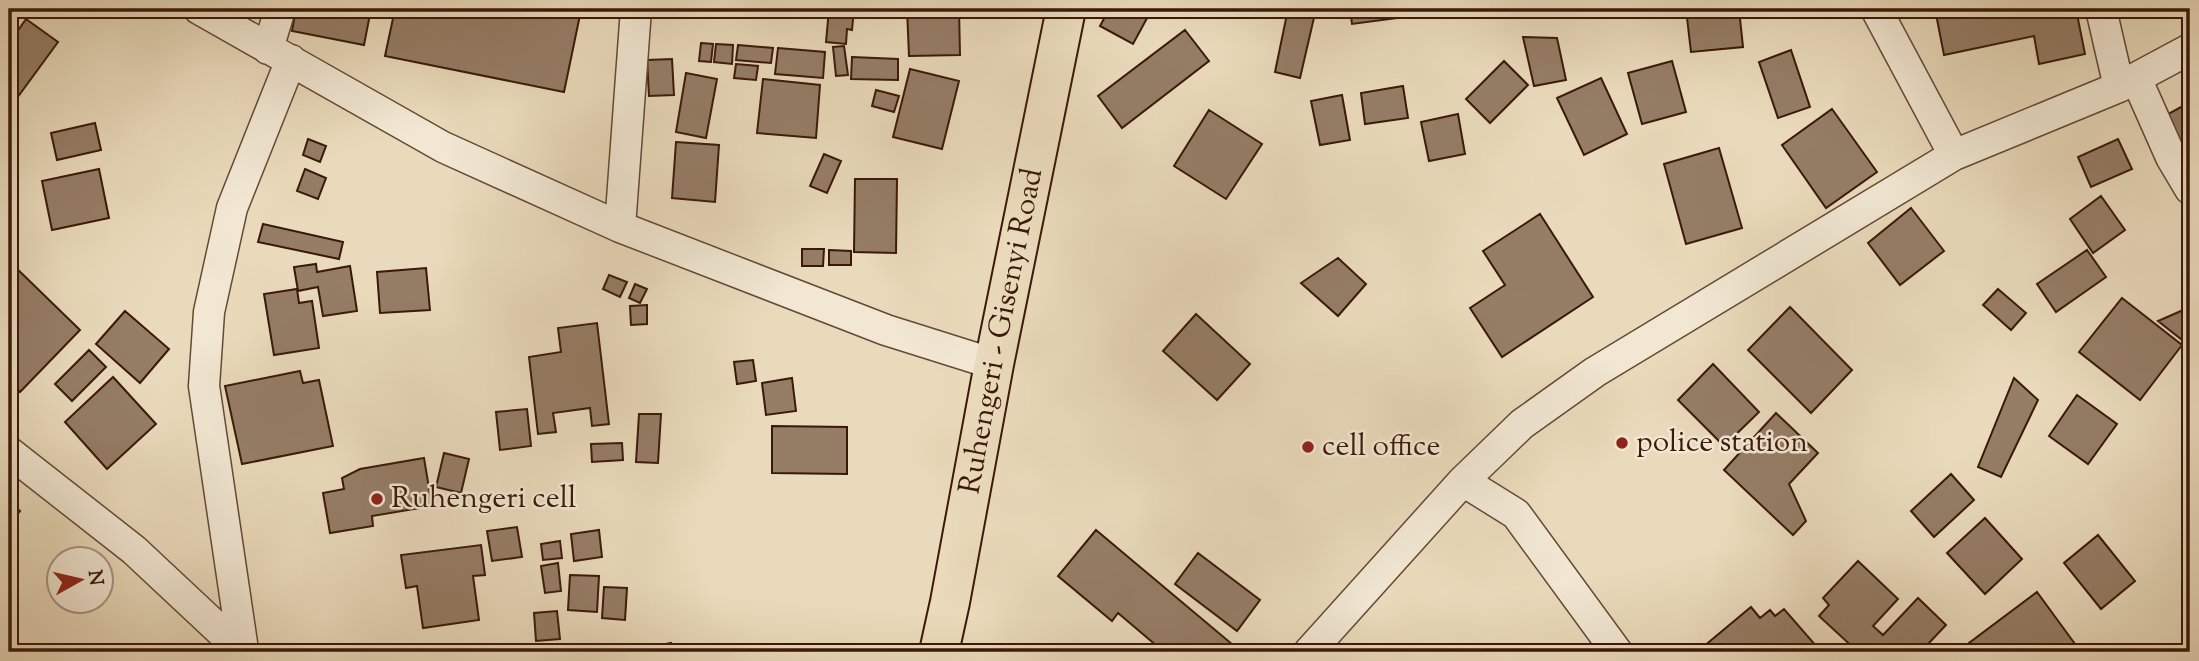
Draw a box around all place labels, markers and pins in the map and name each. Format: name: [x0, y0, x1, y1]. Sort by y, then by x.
place label: police station: [1636, 422, 1808, 465]
place label: cell office: [1322, 426, 1441, 469]
marker: police station: [1614, 435, 1630, 451]
marker: cell office: [1300, 439, 1316, 455]
place label: Ruhengeri cell: [391, 478, 576, 521]
marker: Ruhengeri cell: [369, 491, 385, 507]

